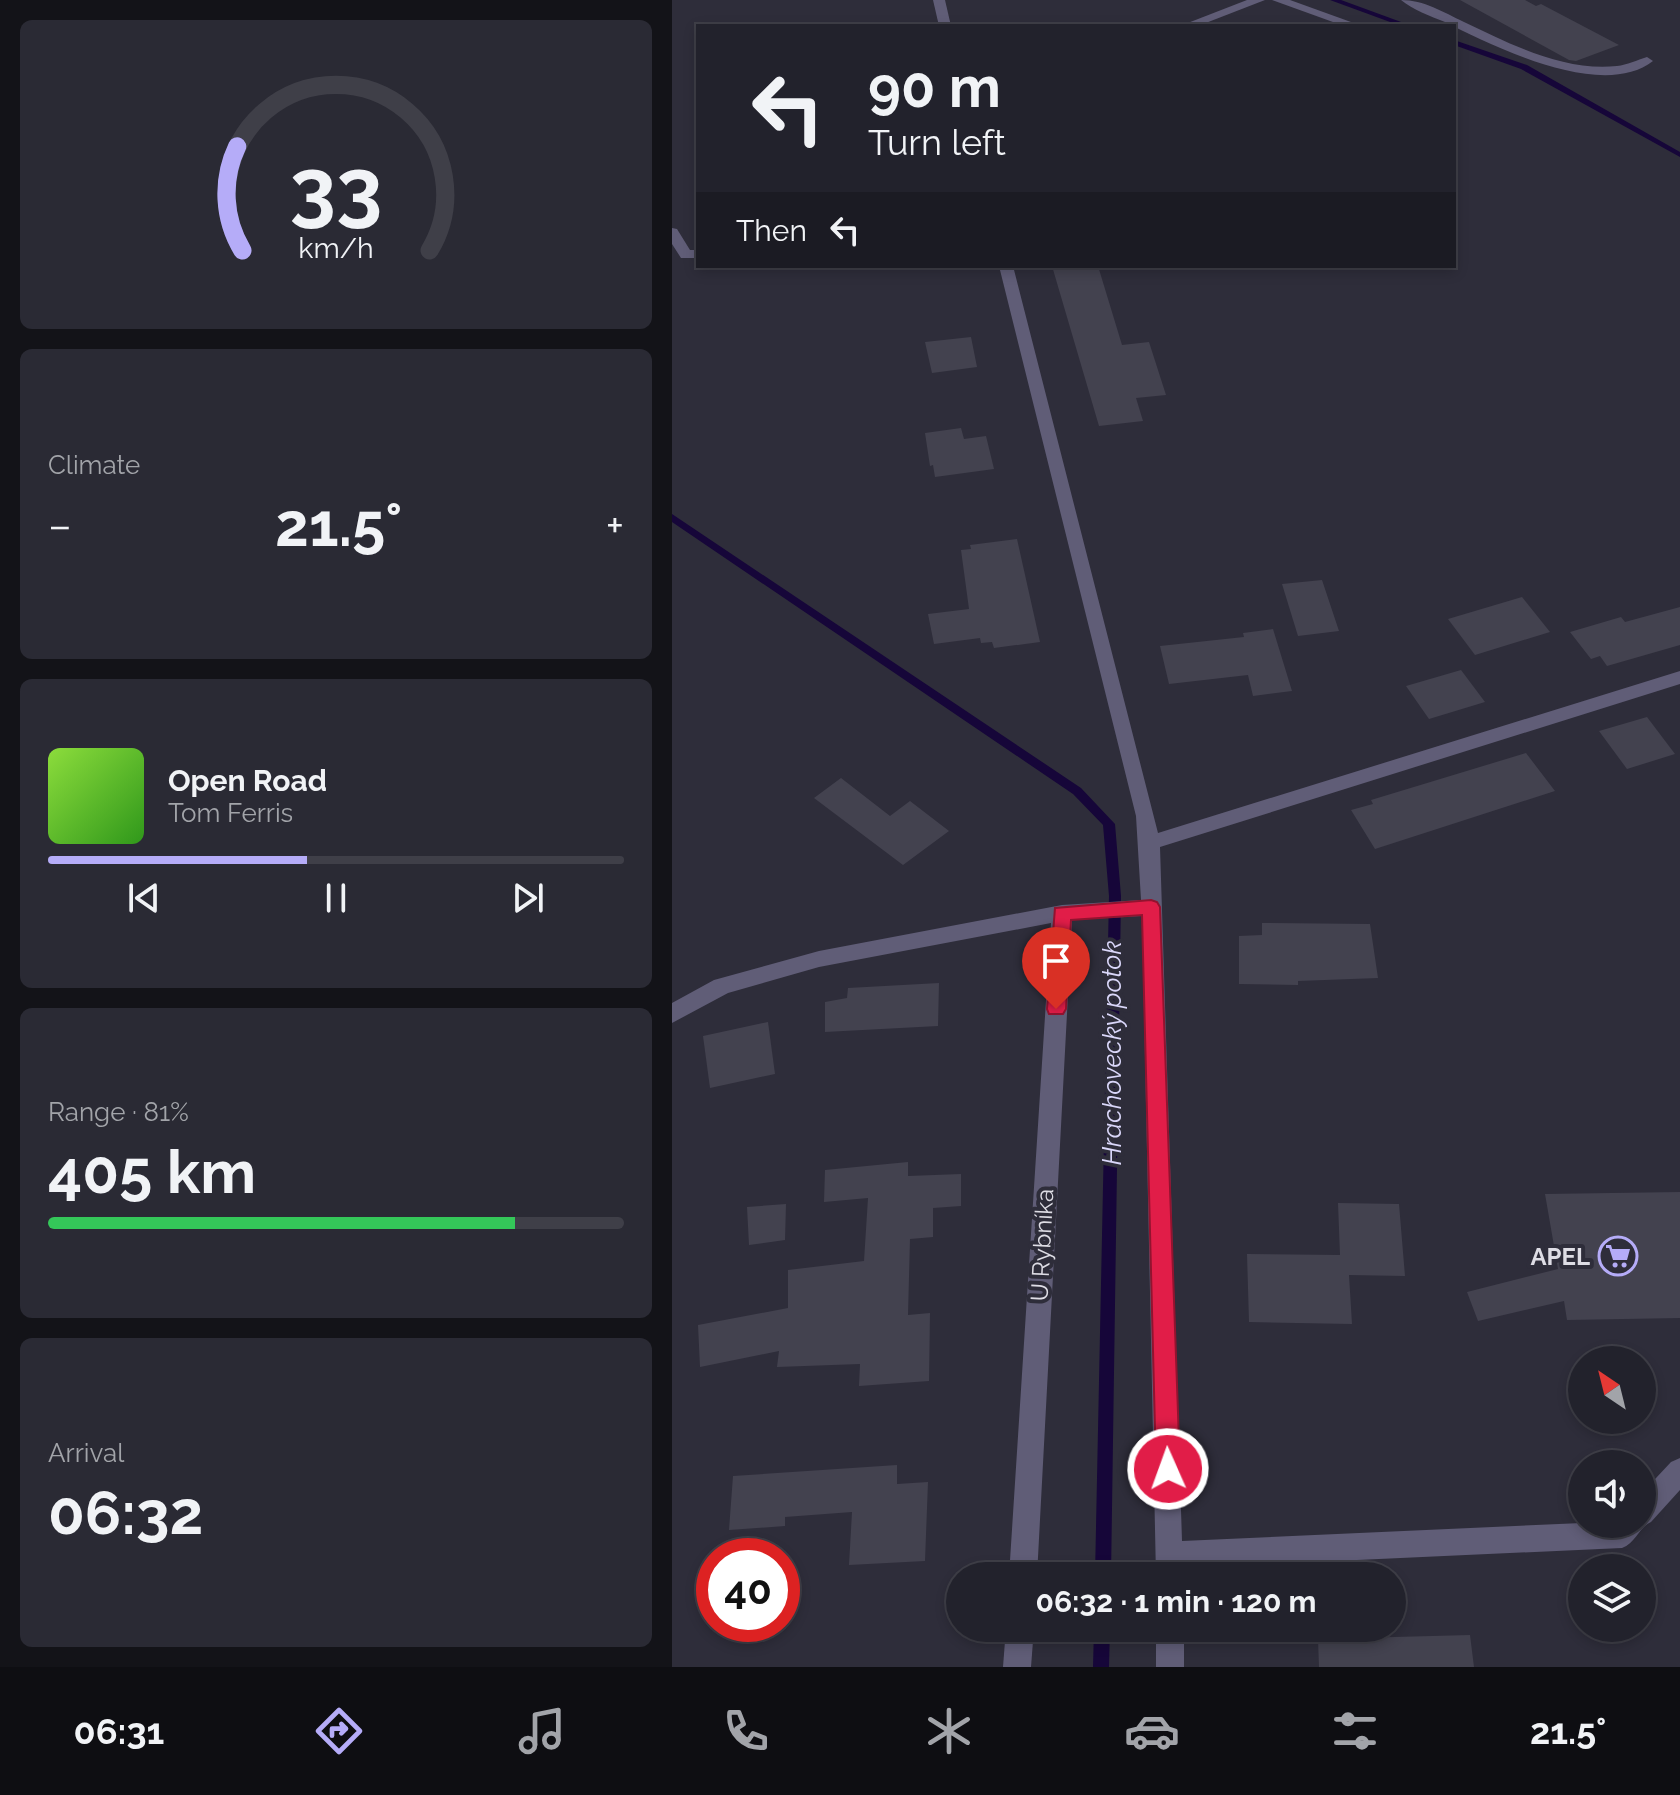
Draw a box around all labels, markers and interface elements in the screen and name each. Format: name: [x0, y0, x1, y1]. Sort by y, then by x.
text: 90 m: [868, 54, 1001, 120]
icon: left: [736, 56, 840, 160]
text: Turn left: [868, 121, 1006, 163]
text: 33: [290, 138, 382, 235]
icon: left: [823, 208, 867, 252]
text: Then: [736, 213, 807, 248]
text: km/h: [298, 231, 374, 265]
text: Climate: [48, 450, 140, 480]
text: 21.5°: [275, 490, 402, 560]
text: −: [48, 500, 72, 551]
text: +: [606, 500, 624, 551]
text: Open Road: [168, 763, 327, 798]
text: Tom Ferris: [168, 798, 293, 828]
icon: previous: [122, 876, 166, 920]
icon: pause: [314, 876, 358, 920]
icon: next: [506, 876, 550, 920]
pin: [1022, 927, 1090, 1009]
icon: arrive: [1034, 939, 1078, 983]
water label: Hrachovecký potok: [1097, 941, 1127, 1165]
text: Range · 81%: [48, 1097, 189, 1127]
text: 405 km: [48, 1137, 256, 1207]
street label: U Rybníka: [1025, 1188, 1059, 1302]
supermarket icon: APEL: [1597, 1235, 1639, 1277]
place label: APEL: [1530, 1242, 1590, 1271]
north arrow: [1568, 1346, 1656, 1434]
map controls: [1568, 1346, 1656, 1642]
position arrow: [1126, 1427, 1210, 1511]
text: Arrival: [48, 1438, 124, 1468]
button: sound: [1568, 1450, 1656, 1538]
text: 06:32: [48, 1478, 203, 1548]
speed limit sign: 40: [696, 1538, 800, 1642]
button: layers: [1568, 1554, 1656, 1642]
text: 06:32 · 1 min · 120 m: [1035, 1584, 1317, 1619]
icon: directions: [311, 1703, 367, 1759]
icon: music: [514, 1703, 570, 1759]
icon: phone: [718, 1703, 774, 1759]
icon: climate: [921, 1703, 977, 1759]
icon: car: [1124, 1703, 1180, 1759]
icon: filters: [1327, 1703, 1383, 1759]
text: 06:31: [74, 1710, 164, 1752]
text: 21.5°: [1530, 1710, 1606, 1752]

